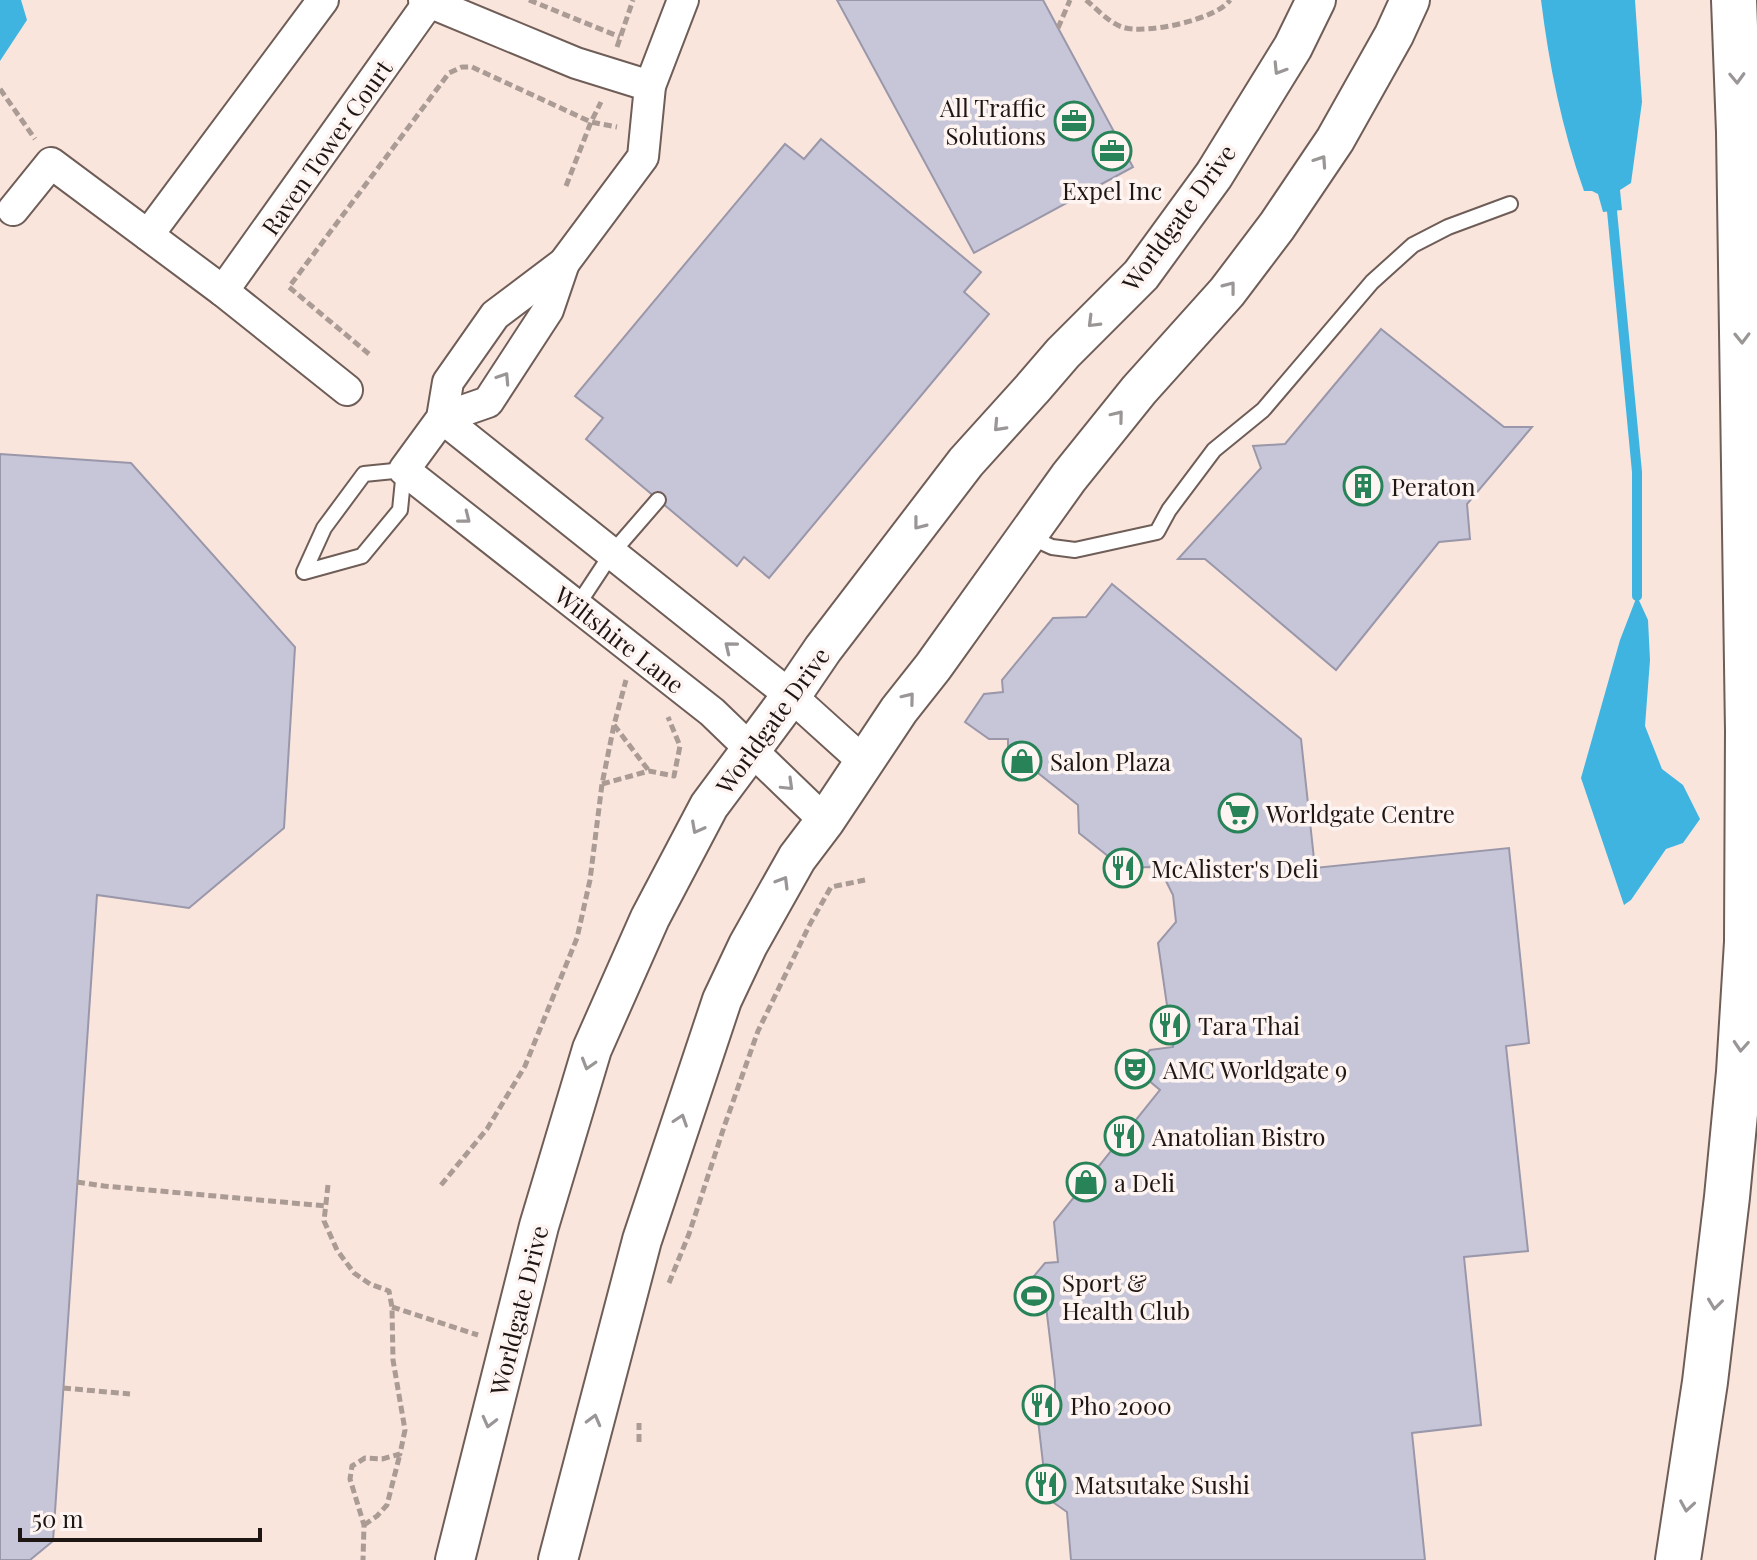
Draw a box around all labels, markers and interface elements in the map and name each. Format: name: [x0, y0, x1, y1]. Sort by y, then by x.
street label: Raven Tower Court: [254, 53, 399, 241]
one-way arrow: [1274, 60, 1289, 75]
one-way arrow: [1729, 72, 1746, 85]
place label: All Traffic Solutions: [939, 91, 1046, 151]
office icon: All Traffic Solutions: [1053, 100, 1095, 142]
office icon: Expel Inc: [1091, 130, 1133, 172]
street label: Worldgate Drive: [1113, 137, 1242, 297]
one-way arrow: [1311, 156, 1326, 170]
place label: Expel Inc: [1062, 174, 1162, 206]
one-way arrow: [1220, 282, 1235, 296]
one-way arrow: [1088, 313, 1102, 328]
one-way arrow: [1734, 332, 1751, 345]
one-way arrow: [494, 372, 509, 386]
one-way arrow: [1108, 411, 1123, 425]
one-way arrow: [995, 416, 1009, 431]
building icon: Peraton: [1342, 465, 1384, 507]
place label: Peraton: [1391, 470, 1476, 502]
one-way arrow: [456, 508, 470, 523]
one-way arrow: [914, 515, 928, 530]
street label: Wiltshire Lane: [548, 578, 691, 700]
street label: Worldgate Drive: [707, 640, 836, 800]
one-way arrow: [724, 643, 739, 657]
one-way arrow: [899, 692, 913, 707]
shop icon: Salon Plaza: [1001, 740, 1043, 782]
place label: Salon Plaza: [1050, 745, 1171, 777]
one-way arrow: [779, 776, 793, 791]
supermarket icon: Worldgate Centre: [1217, 792, 1259, 834]
place label: Worldgate Centre: [1265, 797, 1455, 829]
one-way arrow: [692, 820, 707, 835]
restaurant icon: McAlister's Deli: [1102, 847, 1144, 889]
place label: McAlister's Deli: [1151, 852, 1319, 884]
one-way arrow: [773, 876, 789, 891]
restaurant icon: Tara Thai: [1149, 1004, 1191, 1046]
place label: Tara Thai: [1198, 1009, 1300, 1041]
one-way arrow: [1733, 1040, 1750, 1053]
theatre icon: AMC Worldgate 9: [1114, 1048, 1156, 1090]
place label: AMC Worldgate 9: [1162, 1053, 1347, 1085]
one-way arrow: [581, 1056, 597, 1070]
one-way arrow: [672, 1114, 688, 1128]
restaurant icon: Anatolian Bistro: [1103, 1115, 1145, 1157]
place label: Anatolian Bistro: [1151, 1120, 1325, 1152]
shop icon: a Deli: [1065, 1161, 1107, 1203]
place label: a Deli: [1114, 1166, 1175, 1198]
street label: Worldgate Drive: [481, 1222, 555, 1399]
place label: Sport & Health Club: [1062, 1266, 1190, 1326]
sports icon: Sport & Health Club: [1013, 1275, 1055, 1317]
one-way arrow: [1707, 1297, 1724, 1311]
restaurant icon: Pho 2000: [1021, 1384, 1063, 1426]
place label: Pho 2000: [1070, 1389, 1172, 1421]
one-way arrow: [585, 1414, 602, 1428]
one-way arrow: [482, 1415, 499, 1429]
restaurant icon: Matsutake Sushi: [1025, 1463, 1067, 1505]
place label: Matsutake Sushi: [1074, 1468, 1250, 1500]
scale bar: [20, 1492, 260, 1542]
one-way arrow: [1679, 1499, 1696, 1512]
text: 50 m: [32, 1502, 84, 1534]

